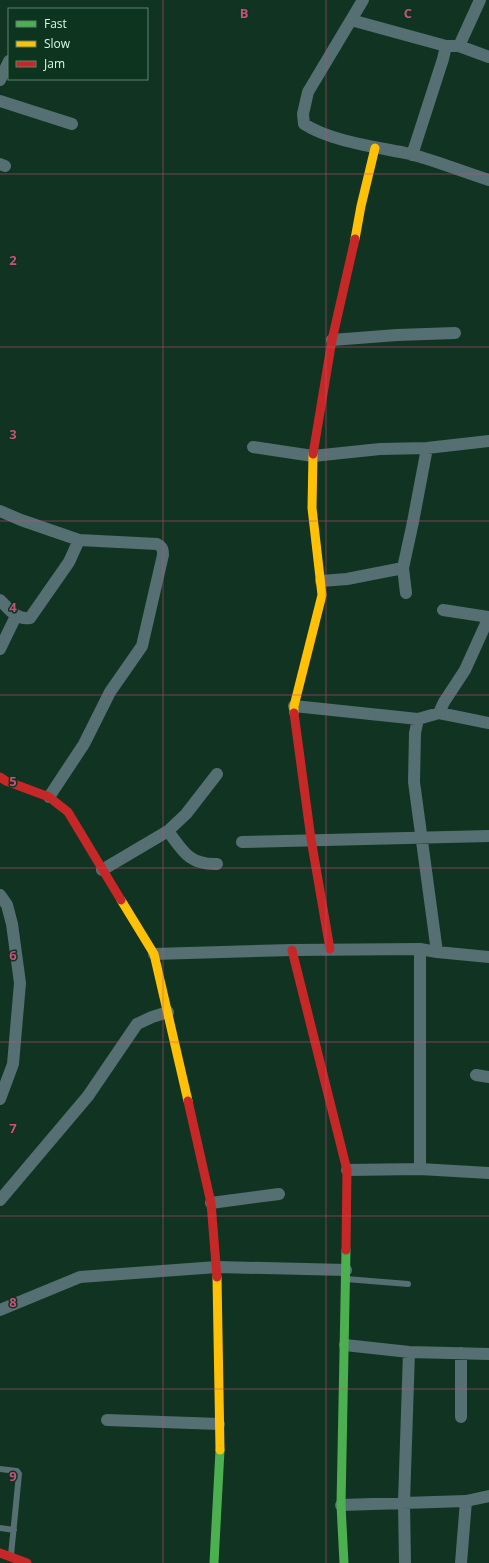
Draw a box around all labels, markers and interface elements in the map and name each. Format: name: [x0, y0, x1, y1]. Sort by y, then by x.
text: B: [240, 4, 249, 22]
text: C: [404, 4, 412, 22]
legend: [8, 8, 148, 80]
text: Fast: [44, 15, 67, 32]
text: Slow: [44, 35, 71, 52]
text: Jam: [43, 55, 65, 72]
text: 2: [9, 251, 17, 269]
text: 3: [9, 425, 17, 443]
text: 4: [9, 598, 17, 616]
text: 5: [9, 772, 17, 790]
text: 6: [9, 946, 17, 964]
text: 7: [9, 1119, 17, 1137]
text: 8: [9, 1293, 17, 1311]
text: 9: [9, 1467, 17, 1485]

